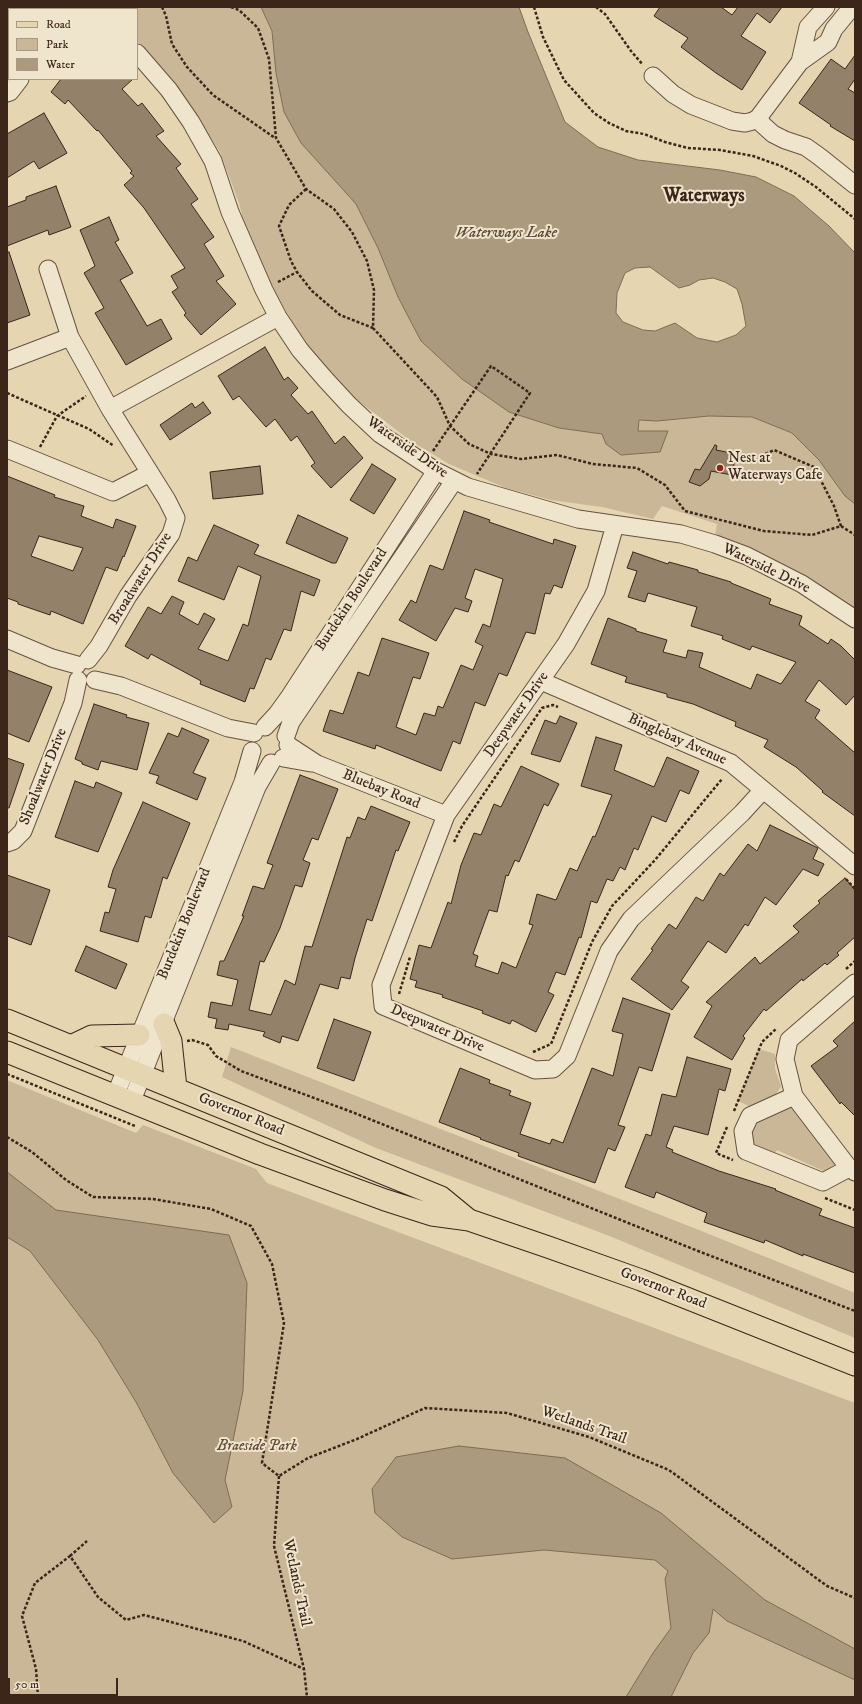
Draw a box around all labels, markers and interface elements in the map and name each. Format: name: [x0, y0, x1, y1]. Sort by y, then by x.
legend: [8, 8, 138, 80]
text: Road: [46, 17, 71, 32]
text: Park: [46, 37, 68, 52]
text: Water: [46, 57, 75, 72]
district label: Waterways: [663, 186, 745, 208]
water label: Waterways Lake: [455, 224, 557, 244]
street label: Waterside Drive: [363, 413, 451, 483]
place label: Nest at Waterways Cafe: [728, 450, 822, 485]
marker: Nest at Waterways Cafe: [715, 463, 725, 473]
street label: Broadwater Drive: [105, 530, 177, 628]
street label: Waterside Drive: [719, 540, 813, 598]
street label: Burdekin Boulevard: [312, 545, 392, 655]
street label: Deepwater Drive: [481, 669, 553, 761]
street label: Binglebay Avenue: [625, 710, 729, 770]
street label: Shoalwater Drive: [16, 726, 72, 828]
street label: Bluebay Road: [340, 766, 422, 814]
street label: Burdekin Boulevard: [154, 865, 216, 983]
street label: Deepwater Drive: [387, 1001, 487, 1057]
street label: Governor Road: [195, 1090, 287, 1140]
street label: Governor Road: [617, 1264, 709, 1314]
street label: Wetlands Trail: [539, 1403, 629, 1449]
park label: Braeside Park: [217, 1438, 297, 1456]
street label: Wetlands Trail: [278, 1538, 314, 1628]
scale bar: [10, 1670, 120, 1696]
text: 50 m: [15, 1677, 39, 1692]

